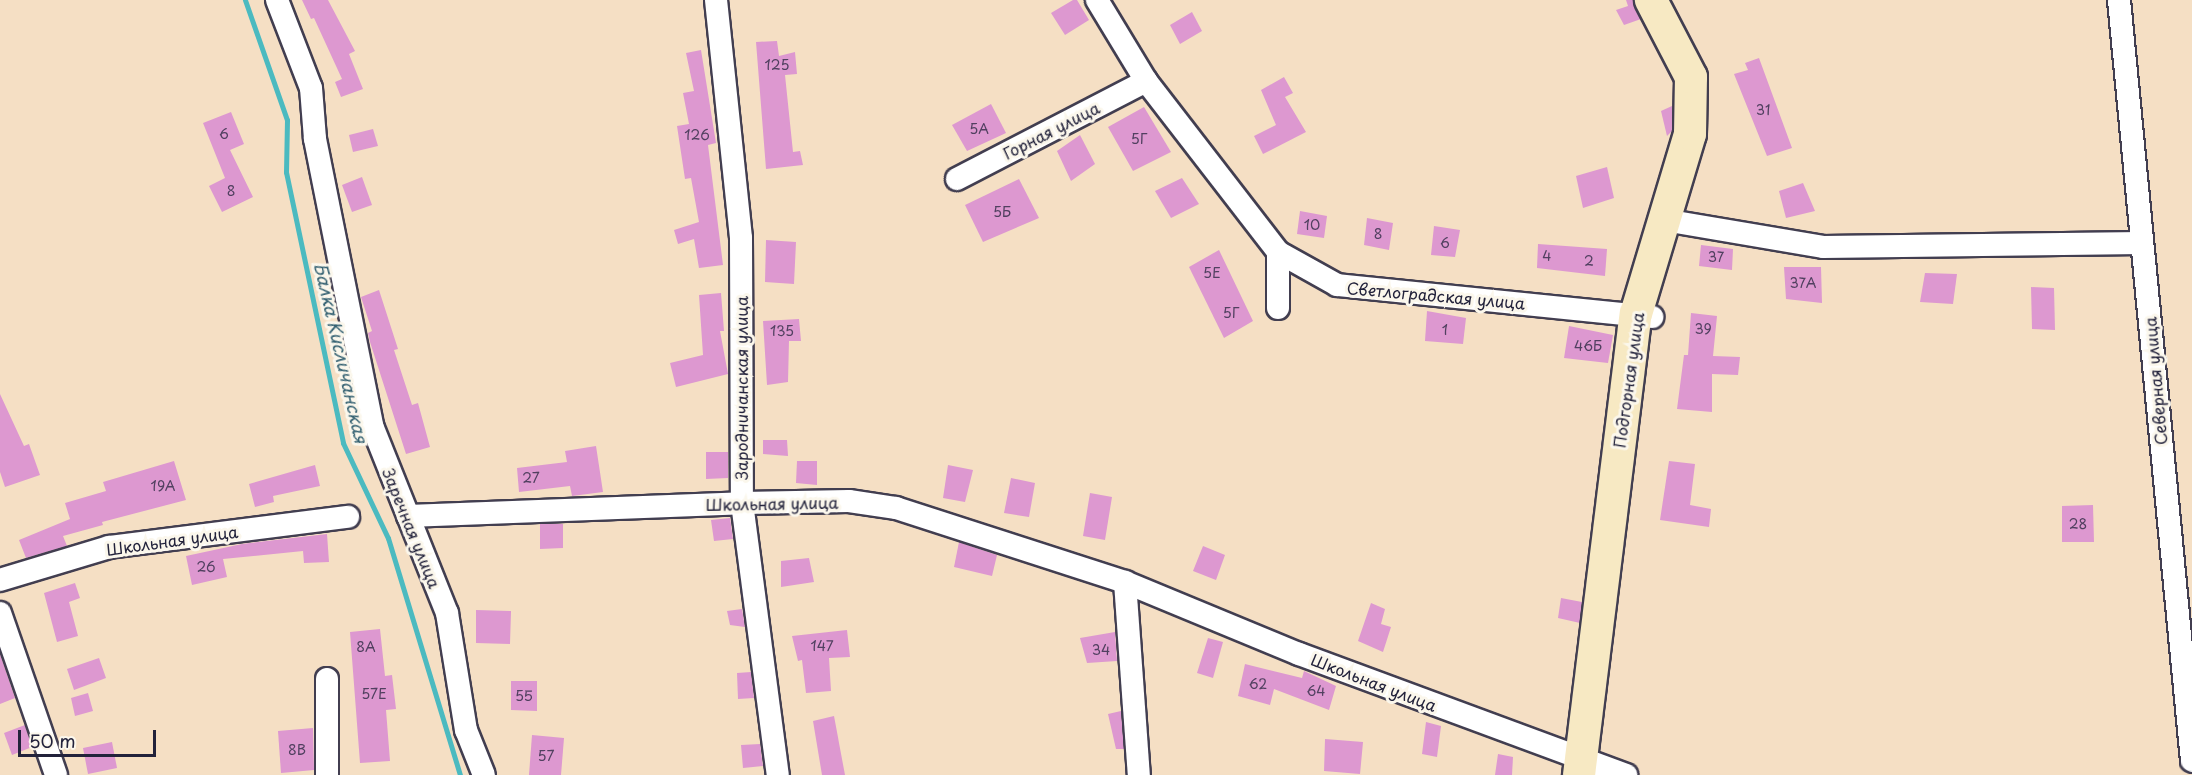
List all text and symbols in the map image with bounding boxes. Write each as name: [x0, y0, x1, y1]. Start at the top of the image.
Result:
house number: 125: [765, 57, 789, 73]
street label: Горная улица: [999, 97, 1103, 163]
house number: 31: [1756, 102, 1770, 118]
house number: 5А: [969, 121, 989, 137]
house number: 6: [219, 126, 229, 142]
house number: 126: [684, 127, 710, 143]
house number: 5Г: [1131, 131, 1147, 147]
house number: 8: [227, 183, 235, 199]
house number: 5Б: [993, 204, 1011, 220]
house number: 10: [1304, 217, 1320, 233]
house number: 8: [1374, 226, 1382, 242]
house number: 6: [1440, 235, 1450, 251]
house number: 4: [1542, 248, 1552, 264]
house number: 37: [1708, 249, 1724, 265]
house number: 2: [1584, 253, 1594, 269]
water label: Балка Кисличанская: [310, 260, 372, 446]
house number: 5Е: [1203, 265, 1221, 281]
house number: 37А: [1789, 275, 1817, 291]
street label: Светлоградская улица: [1346, 278, 1526, 312]
street label: Зародничанская улица: [731, 296, 751, 480]
house number: 5Г: [1223, 305, 1239, 321]
street label: Подгорная улица: [1609, 310, 1647, 450]
street label: Северная улица: [2140, 316, 2170, 446]
house number: 39: [1694, 321, 1712, 337]
house number: 1: [1442, 322, 1448, 338]
house number: 135: [770, 323, 794, 339]
house number: 46Б: [1574, 338, 1602, 354]
street label: Заречная улица: [379, 465, 445, 591]
house number: 27: [522, 470, 540, 486]
house number: 19А: [151, 478, 175, 494]
street label: Школьная улица: [705, 492, 839, 514]
house number: 28: [2069, 516, 2087, 532]
street label: Школьная улица: [104, 521, 240, 559]
house number: 26: [196, 559, 216, 575]
house number: 147: [810, 638, 834, 654]
house number: 8А: [356, 639, 376, 655]
house number: 34: [1092, 642, 1110, 658]
street label: Школьная улица: [1308, 649, 1440, 715]
house number: 62: [1249, 676, 1267, 692]
house number: 64: [1306, 683, 1326, 699]
house number: 57Е: [361, 686, 387, 702]
house number: 55: [515, 688, 533, 704]
scale bar: [21, 718, 159, 756]
text: 50 m: [29, 727, 76, 754]
house number: 8В: [288, 742, 306, 758]
house number: 57: [538, 748, 554, 764]

